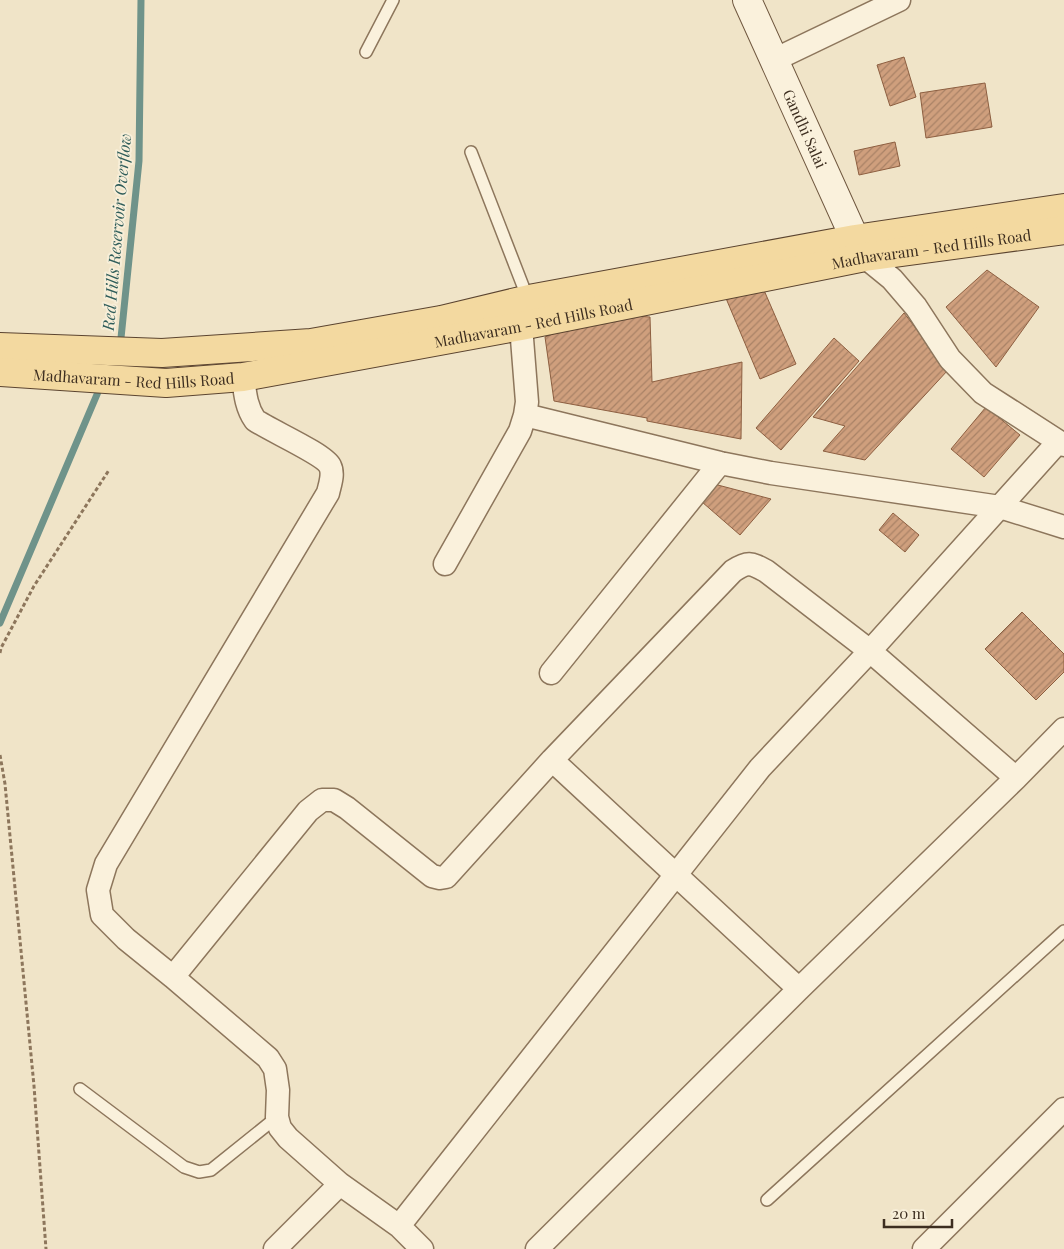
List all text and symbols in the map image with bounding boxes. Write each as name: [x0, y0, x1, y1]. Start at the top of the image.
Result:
street label: Gandhi Salai: [779, 86, 832, 172]
water label: Red Hills Reservoir Overflow: [97, 133, 135, 332]
street label: Madhavaram - Red Hills Road: [830, 225, 1033, 273]
street label: Madhavaram - Red Hills Road: [433, 294, 635, 352]
street label: Madhavaram - Red Hills Road: [33, 364, 235, 393]
scale bar: [884, 1196, 952, 1228]
text: 20 m: [892, 1203, 926, 1223]

